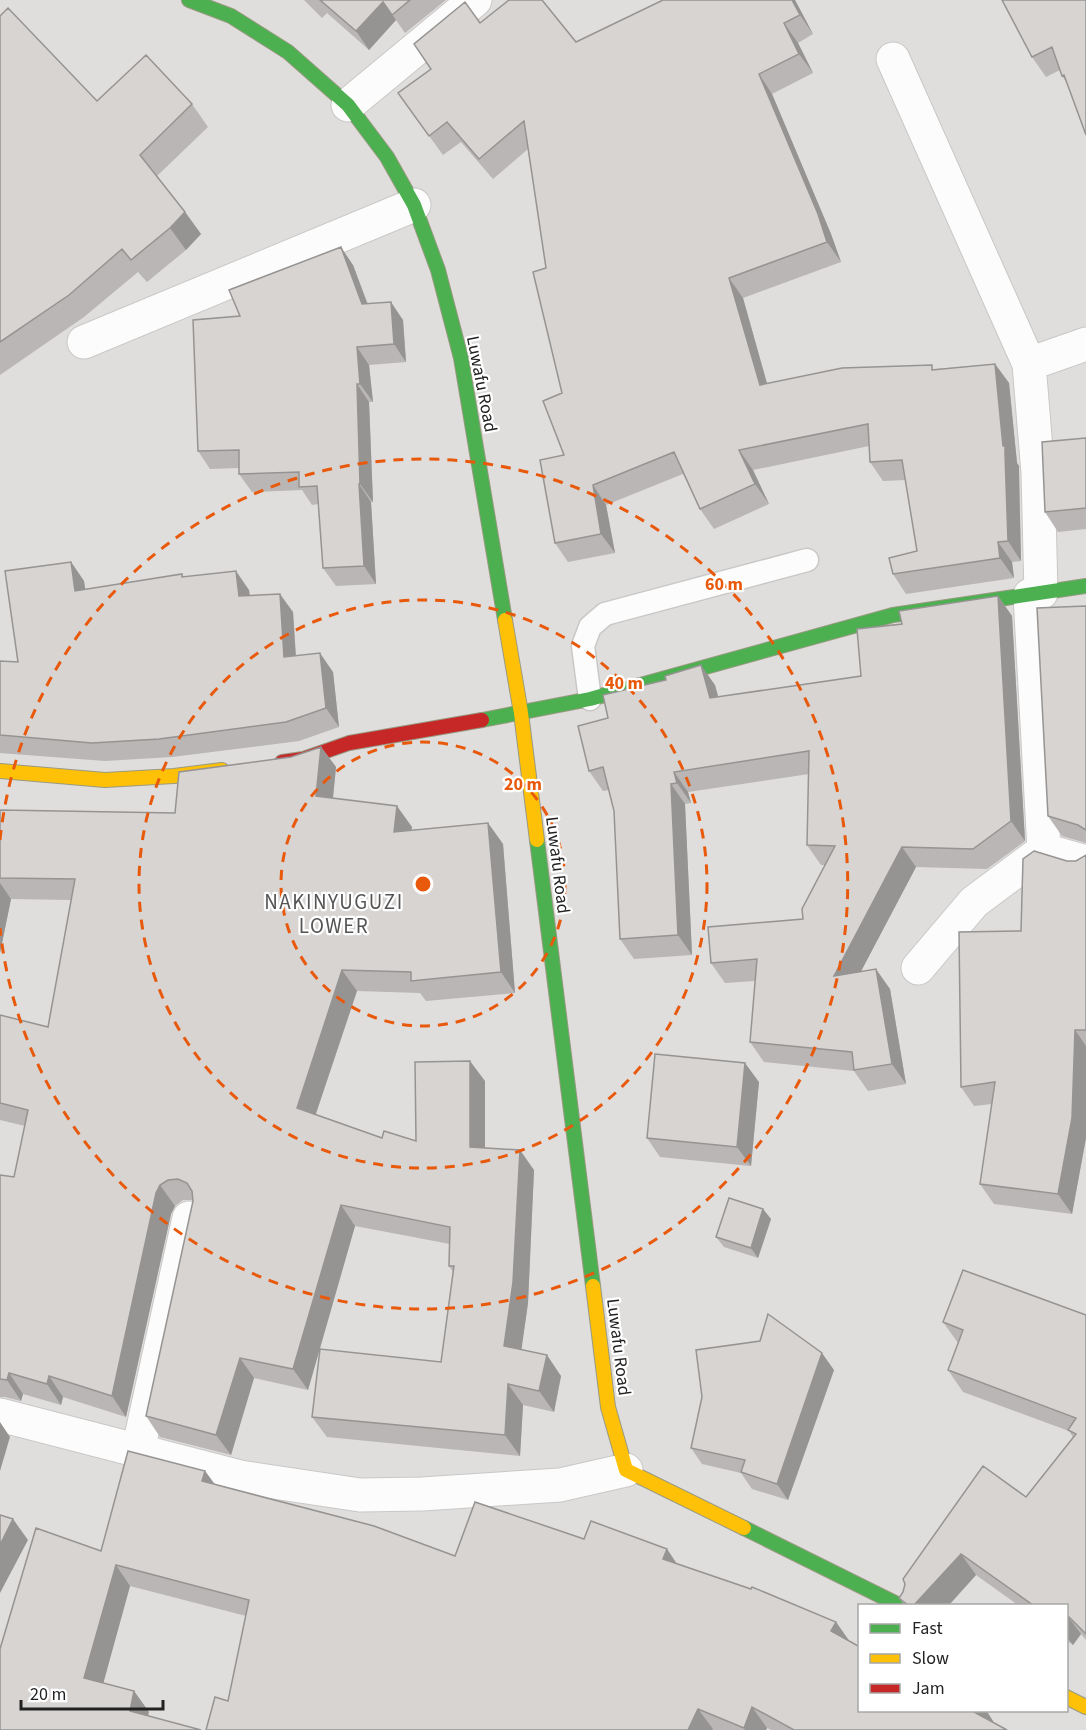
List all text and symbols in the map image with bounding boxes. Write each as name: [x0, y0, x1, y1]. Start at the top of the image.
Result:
street label: Luwafu Road: [460, 334, 503, 434]
text: 60 m: [705, 572, 743, 597]
text: 40 m: [605, 671, 643, 696]
text: 20 m: [504, 772, 542, 797]
street label: Luwafu Road: [539, 815, 576, 915]
centre of rings: [413, 874, 433, 894]
district label: NAKINYUGUZI LOWER: [264, 887, 404, 941]
street label: Luwafu Road: [600, 1297, 637, 1397]
legend: [858, 1604, 1068, 1712]
text: Fast: [912, 1616, 943, 1641]
text: Slow: [912, 1646, 949, 1671]
scale bar: [21, 1673, 164, 1711]
text: Jam: [912, 1676, 945, 1701]
text: 20 m: [30, 1682, 66, 1707]

